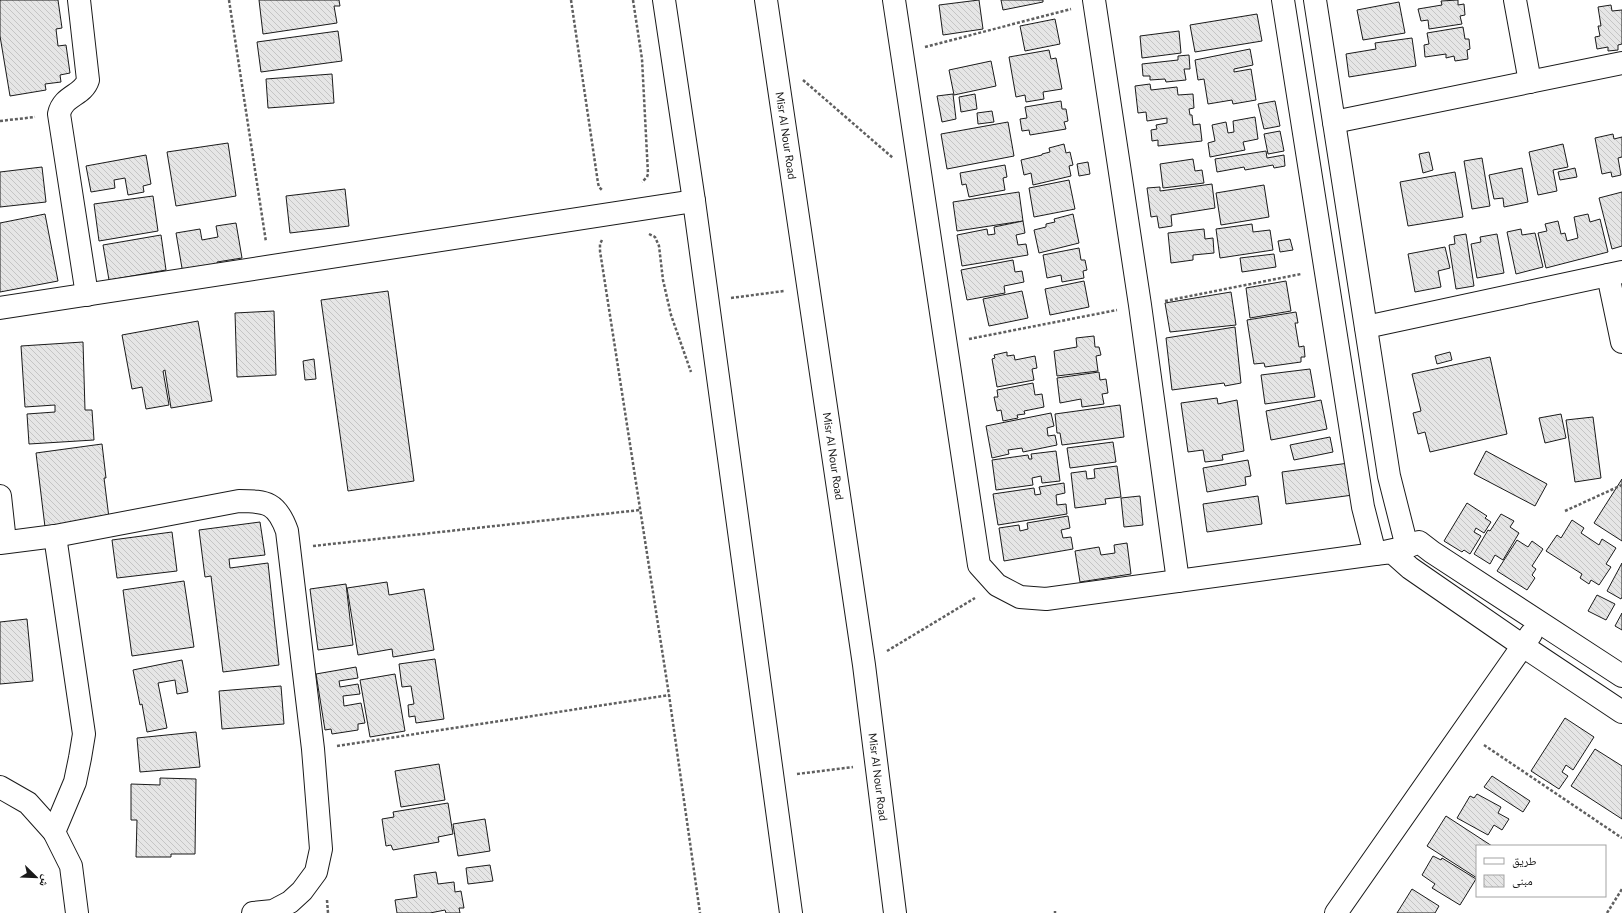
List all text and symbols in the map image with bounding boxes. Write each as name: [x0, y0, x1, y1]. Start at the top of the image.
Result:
street label: Misr Al Nour Road: [774, 91, 799, 180]
street label: Misr Al Nour Road: [821, 411, 847, 501]
street label: Misr Al Nour Road: [867, 732, 890, 822]
legend: [1476, 845, 1606, 897]
text: طريق: [1512, 853, 1537, 868]
north arrow: [16, 857, 56, 897]
text: ش: [35, 872, 54, 889]
text: مبنى: [1512, 873, 1533, 888]

